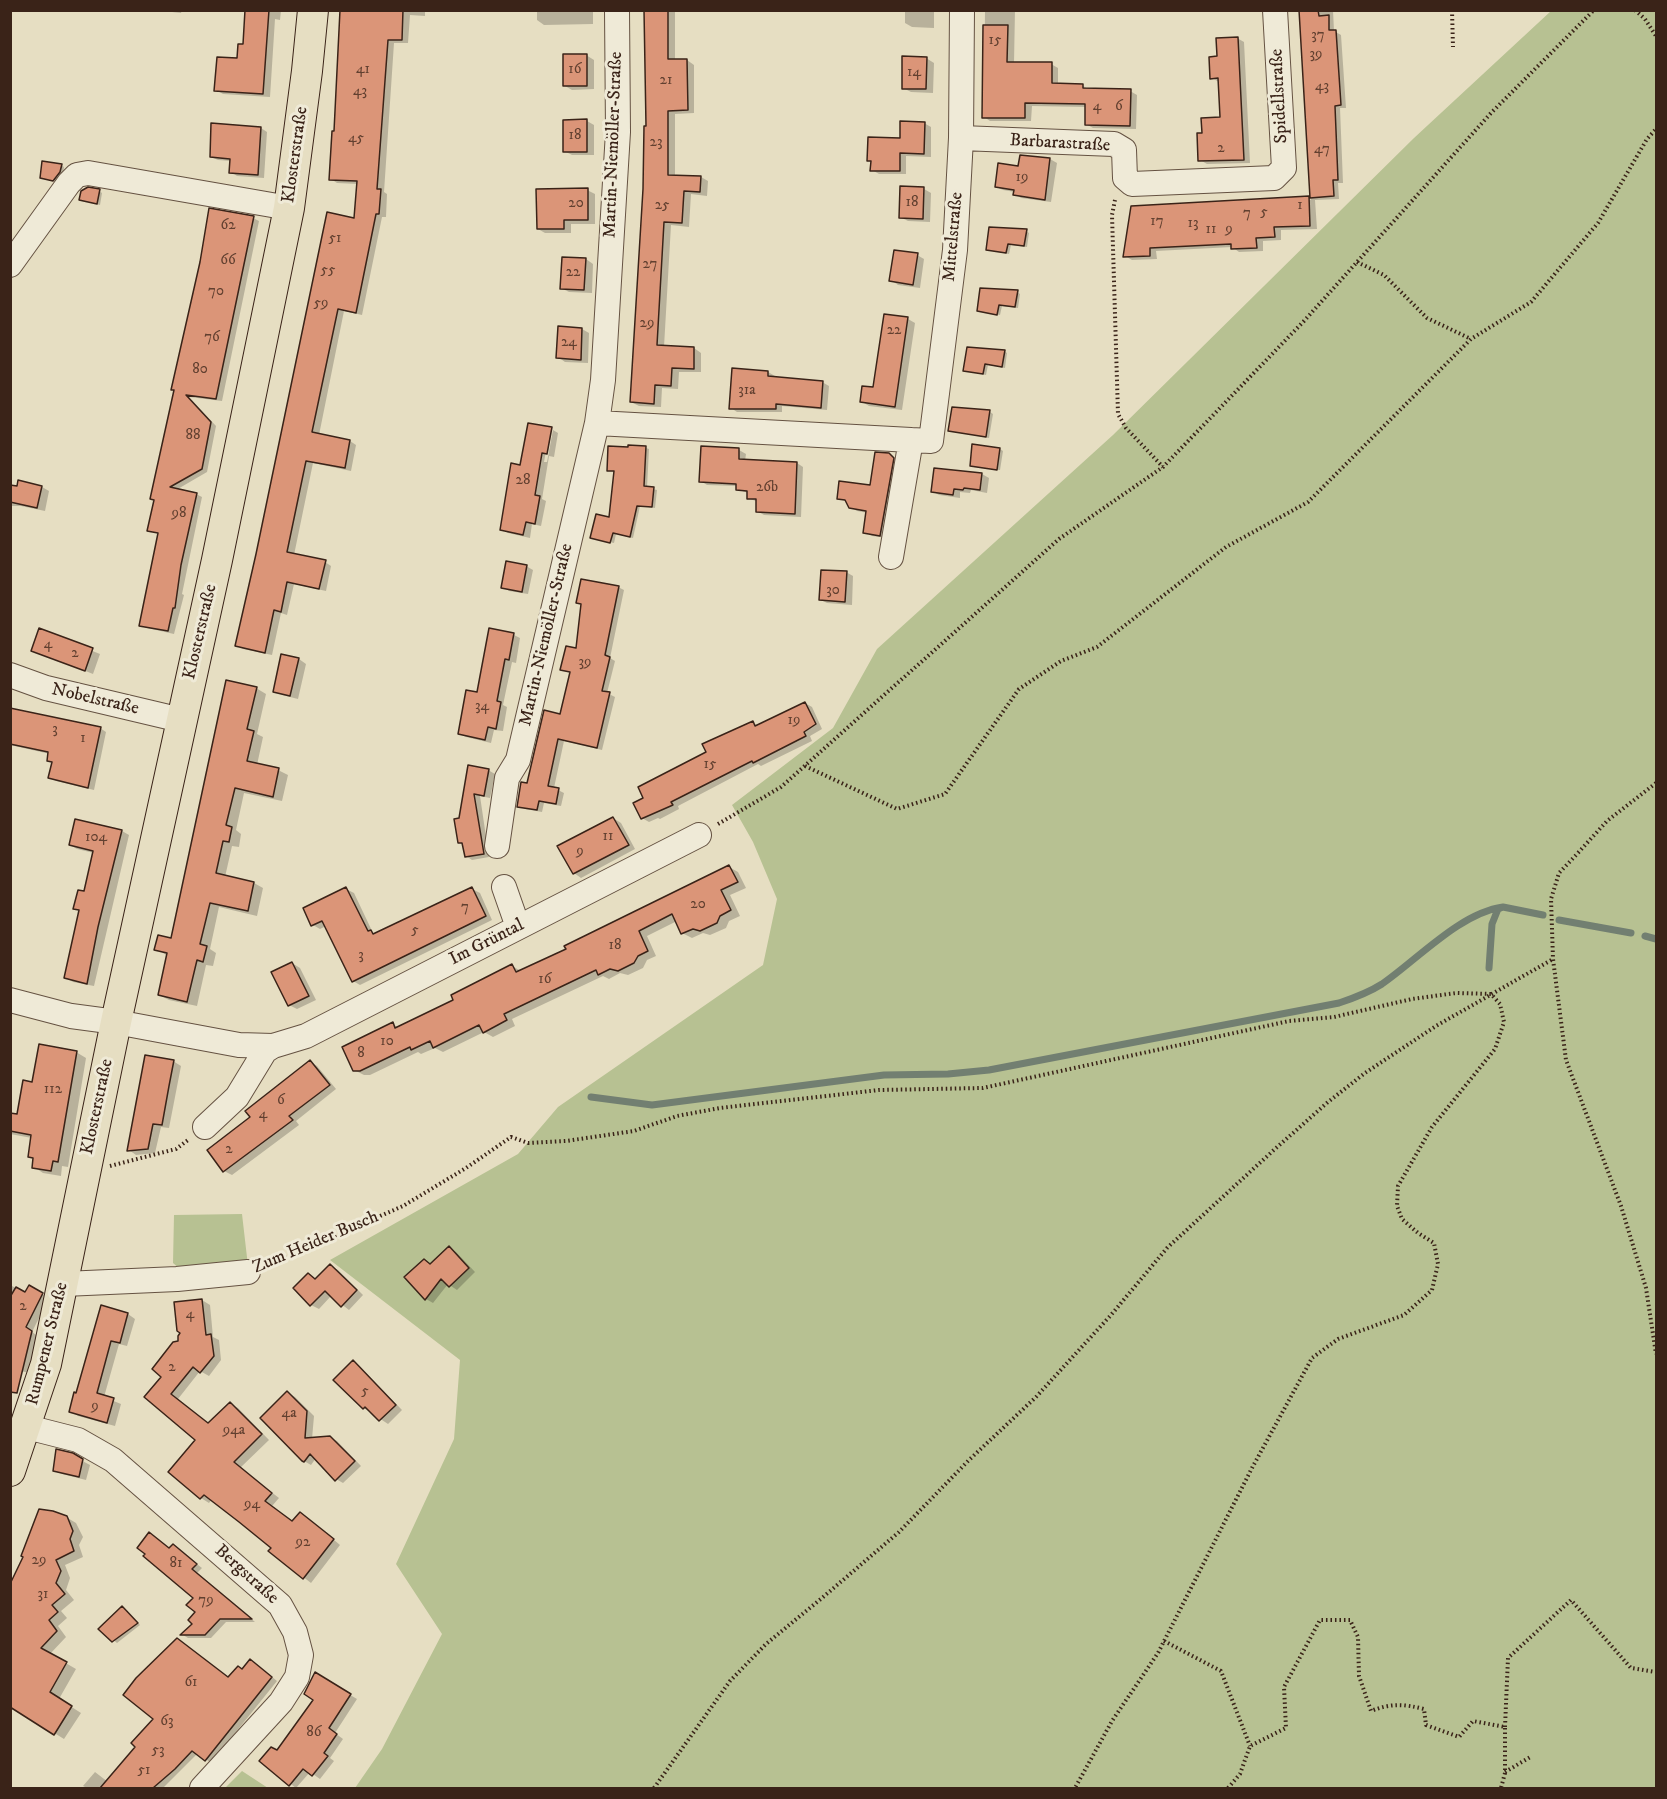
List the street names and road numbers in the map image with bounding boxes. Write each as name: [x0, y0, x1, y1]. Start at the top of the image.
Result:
street label: Spidellstraße: [1267, 48, 1293, 144]
street label: Martin-Niemöller-Straße: [600, 51, 628, 239]
street label: Klosterstraße: [279, 105, 313, 205]
street label: Barbarastraße: [1009, 131, 1111, 157]
street label: Mittelstraße: [939, 191, 969, 283]
street label: Martin-Niemöller-Straße: [515, 542, 579, 728]
street label: Klosterstraße: [180, 582, 222, 682]
street label: Nobelstraße: [49, 679, 141, 721]
street label: Im Grüntal: [446, 915, 528, 971]
street label: Klosterstraße: [77, 1057, 119, 1157]
street label: Zum Heider Busch: [250, 1207, 382, 1279]
street label: Rumpener Straße: [22, 1280, 74, 1408]
street label: Bergstraße: [210, 1541, 282, 1609]

